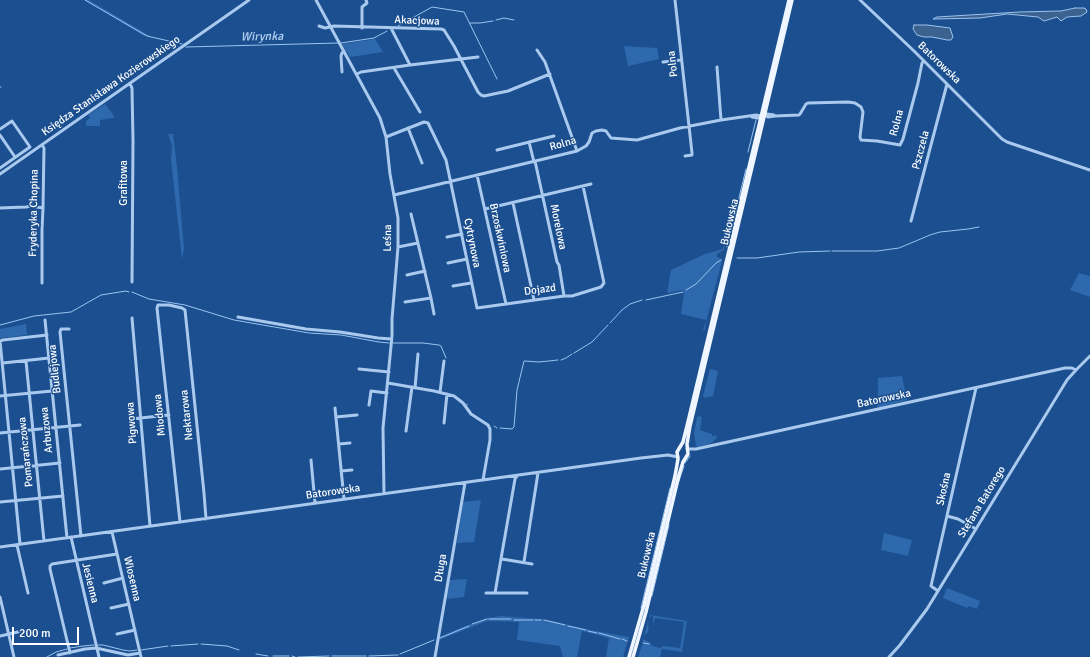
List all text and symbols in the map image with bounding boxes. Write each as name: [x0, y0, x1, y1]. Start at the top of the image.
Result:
street label: Akacjowa: [394, 14, 440, 28]
water label: Wirynka: [241, 29, 283, 45]
street label: Księdza Stanisława Kozierowskiego: [39, 33, 183, 139]
street label: Batorowska: [915, 39, 963, 87]
street label: Polna: [665, 50, 681, 78]
street label: Rolna: [887, 108, 907, 138]
street label: Pszczela: [909, 129, 933, 171]
street label: Rolna: [548, 134, 578, 154]
street label: Grafitowa: [117, 160, 131, 206]
street label: Fryderyka Chopina: [27, 169, 41, 257]
street label: Bukowska: [718, 197, 742, 247]
street label: Brzoskwiniowa: [486, 202, 514, 274]
street label: Morelowa: [547, 203, 569, 251]
street label: Cytrynowa: [461, 217, 483, 269]
street label: Leśna: [381, 224, 395, 252]
street label: Dojazd: [523, 281, 557, 299]
street label: Budlejowa: [46, 344, 64, 394]
street label: Batorowska: [856, 387, 912, 411]
street label: Nektarowa: [178, 389, 196, 441]
street label: Miodowa: [151, 393, 169, 437]
street label: Pigwowa: [124, 402, 140, 444]
street label: Arbuzowa: [38, 406, 56, 454]
street label: Pomarańczowa: [16, 416, 36, 488]
street label: Stefana Batorego: [955, 464, 1009, 540]
street label: Skośna: [934, 471, 954, 507]
street label: Batorowska: [305, 482, 361, 502]
street label: Bukowska: [635, 530, 659, 580]
street label: Długa: [432, 553, 450, 583]
street label: Wiosenna: [120, 555, 144, 603]
street label: Jesienna: [79, 561, 101, 605]
scale bar: [14, 619, 81, 645]
text: 200 m: [19, 626, 51, 641]

